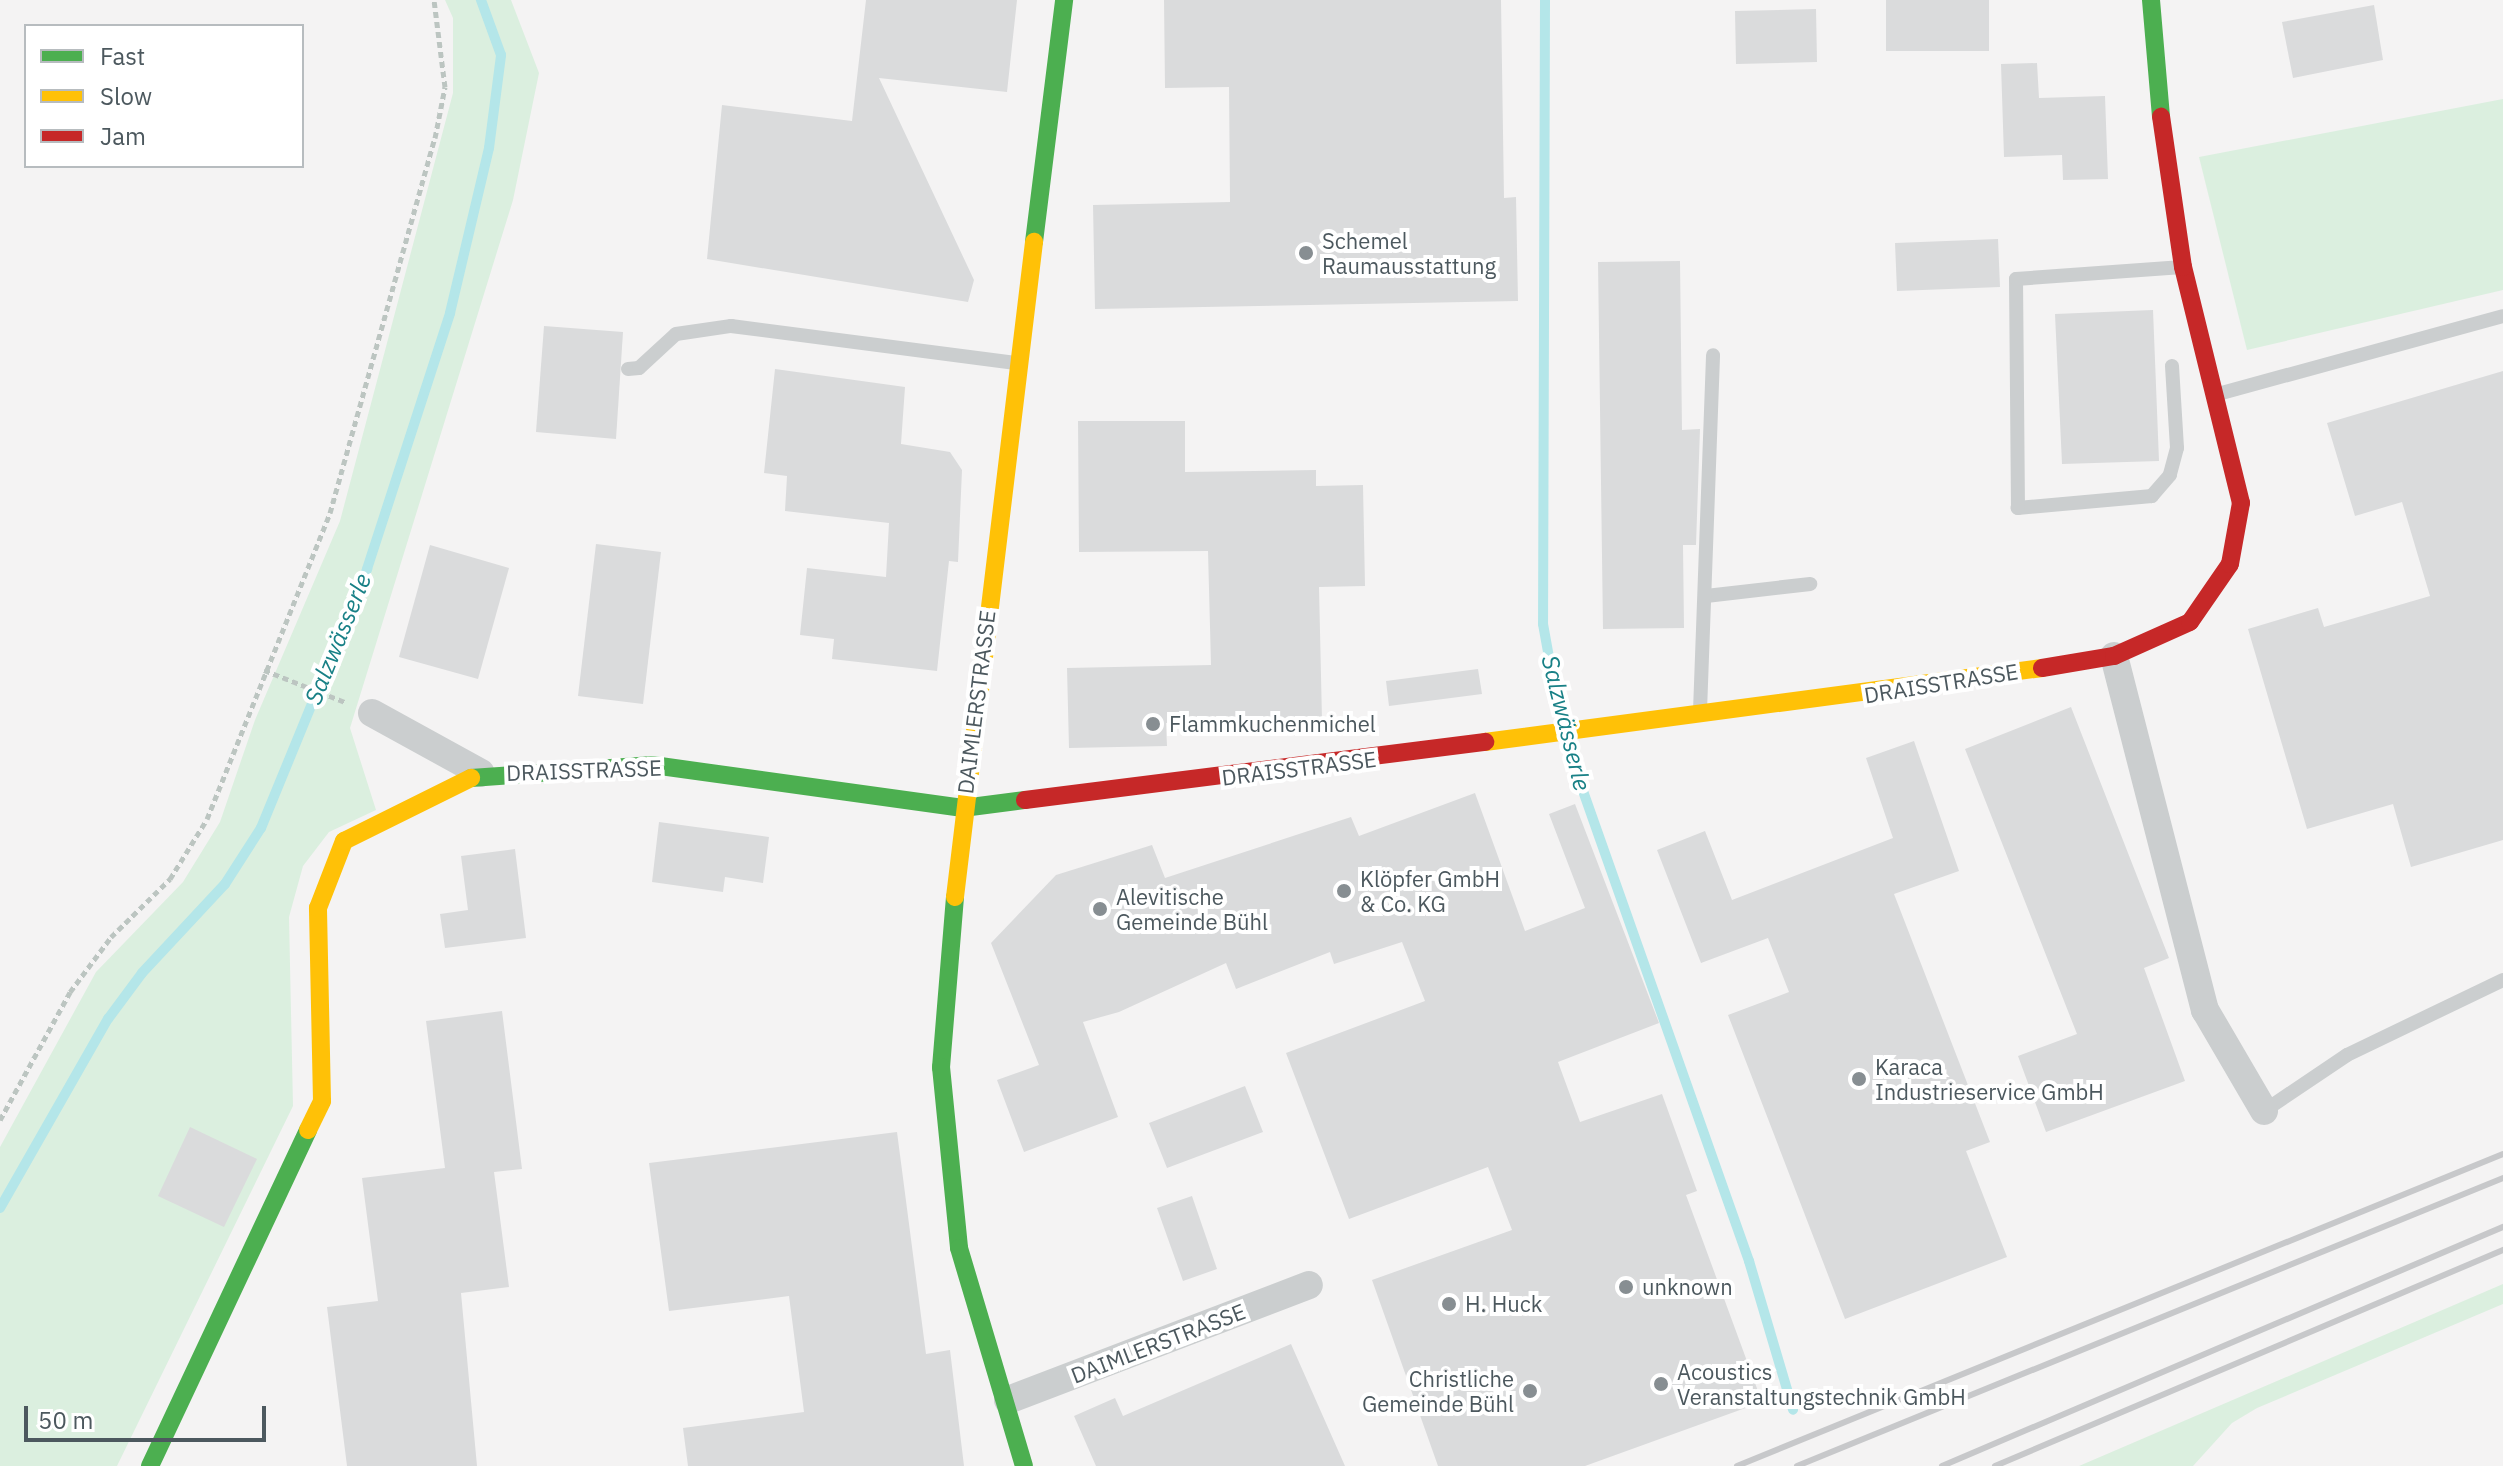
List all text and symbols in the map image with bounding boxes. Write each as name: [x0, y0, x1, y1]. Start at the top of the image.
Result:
legend: [24, 24, 304, 168]
text: Fast: [100, 40, 145, 72]
text: Slow: [100, 80, 152, 112]
text: Jam: [100, 120, 146, 152]
place label: Schemel Raumausstattung: [1322, 227, 1496, 278]
marker: Schemel Raumausstattung: [1297, 244, 1315, 262]
water label: Salzwässerle: [299, 569, 377, 709]
street label: DAIMLERSTRASSE: [952, 609, 1000, 795]
water label: Salzwässerle: [1535, 652, 1597, 794]
street label: DRAISSTRASSE: [1862, 658, 2020, 708]
place label: Flammkuchenmichel: [1169, 711, 1376, 737]
marker: Flammkuchenmichel: [1144, 715, 1162, 733]
street label: DRAISSTRASSE: [1220, 745, 1378, 791]
street label: DRAISSTRASSE: [506, 754, 662, 786]
place label: Klöpfer GmbH & Co. KG: [1360, 865, 1500, 916]
marker: Klöpfer GmbH & Co. KG: [1335, 882, 1353, 900]
place label: Alevitische Gemeinde Bühl: [1116, 883, 1268, 934]
marker: Alevitische Gemeinde Bühl: [1091, 900, 1109, 918]
place label: Karaca Industrieservice GmbH: [1875, 1053, 2104, 1104]
marker: Karaca Industrieservice GmbH: [1850, 1070, 1868, 1088]
place label: unknown: [1642, 1274, 1733, 1300]
marker: unknown: [1617, 1278, 1635, 1296]
place label: H. Huck: [1465, 1291, 1542, 1317]
marker: H. Huck: [1440, 1295, 1458, 1313]
street label: DAIMLERSTRASSE: [1067, 1298, 1249, 1388]
place label: Acoustics Veranstaltungstechnik GmbH: [1677, 1358, 1966, 1410]
place label: Christliche Gemeinde Bühl: [1362, 1365, 1514, 1416]
marker: Acoustics Veranstaltungstechnik GmbH: [1652, 1375, 1670, 1393]
marker: Christliche Gemeinde Bühl: [1521, 1382, 1539, 1400]
scale bar: [28, 1390, 270, 1440]
text: 50 m: [38, 1404, 93, 1436]

